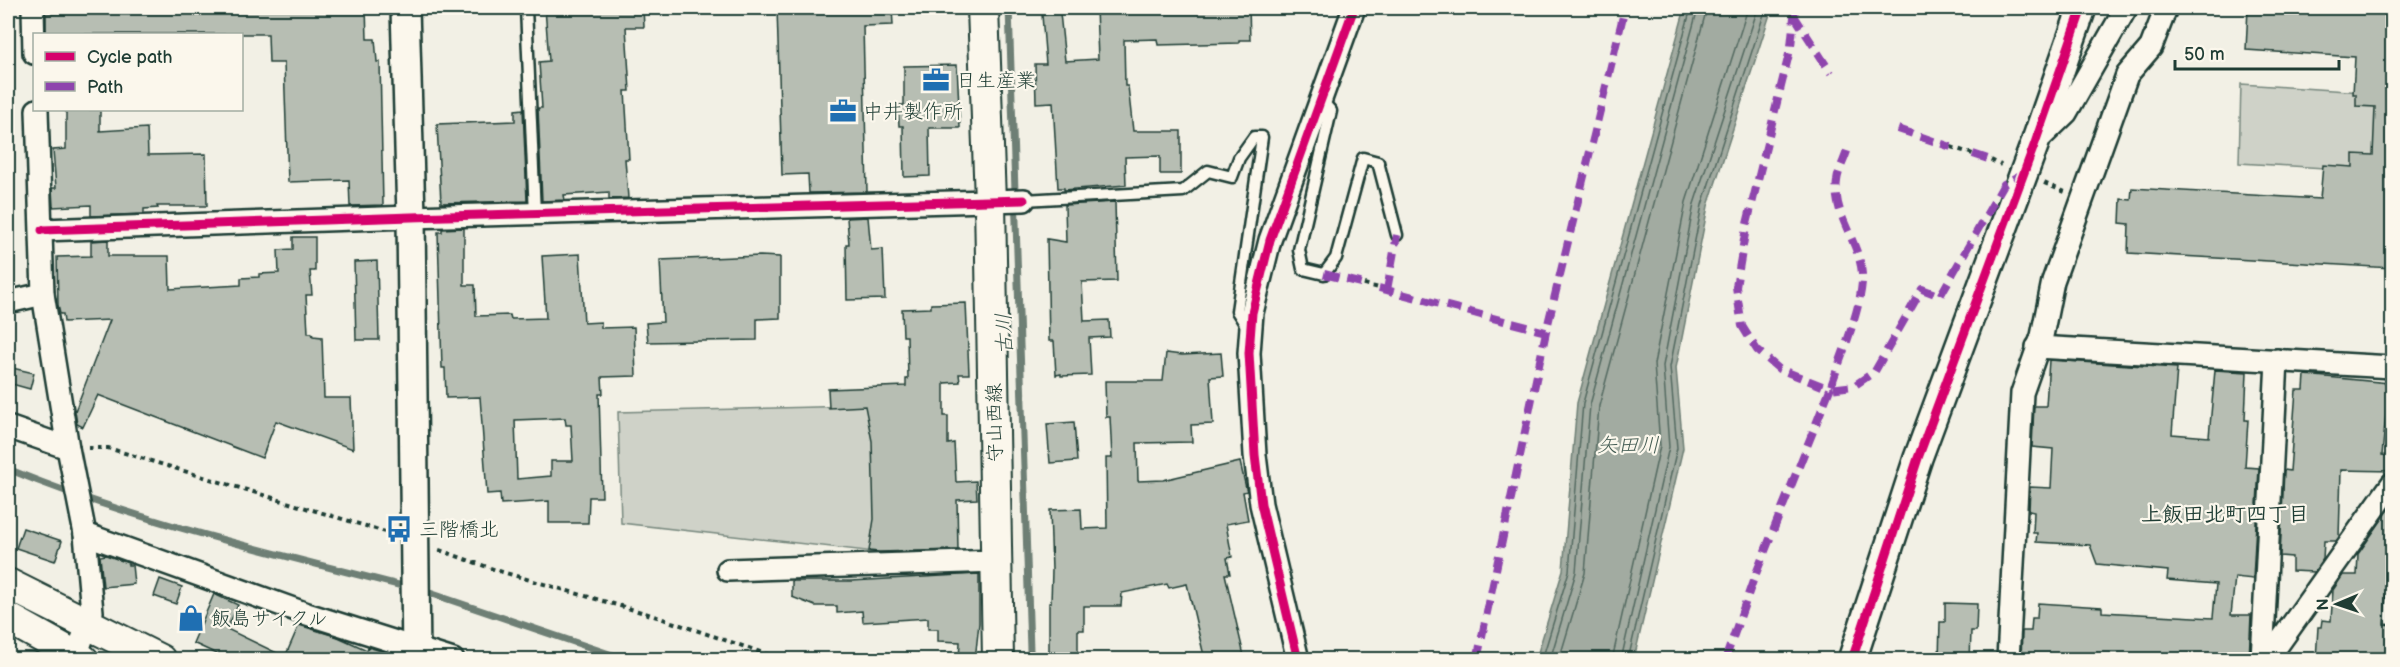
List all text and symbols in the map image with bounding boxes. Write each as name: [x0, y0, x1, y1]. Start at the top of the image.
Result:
legend: [33, 33, 243, 111]
scale bar: [2175, 33, 2338, 71]
text: 50 m: [2184, 44, 2225, 65]
text: Cycle path: [87, 47, 173, 68]
office icon: 日生産業: [921, 65, 951, 95]
place label: 日生産業: [956, 69, 1036, 93]
text: Path: [87, 77, 123, 98]
office icon: 中井製作所: [828, 96, 858, 126]
place label: 中井製作所: [863, 100, 963, 124]
water label: 古川: [991, 313, 1018, 355]
street label: 守山西線: [982, 383, 1008, 463]
water label: 矢田川: [1597, 433, 1660, 458]
district label: 上飯田北町四丁目: [2141, 502, 2309, 527]
bus stop icon: 三階橋北: [384, 514, 414, 544]
place label: 三階橋北: [419, 518, 499, 542]
north arrow: [2307, 574, 2367, 634]
text: N: [2314, 598, 2333, 611]
shop icon: 飯島サイクル: [176, 603, 206, 633]
place label: 飯島サイクル: [211, 607, 328, 631]

